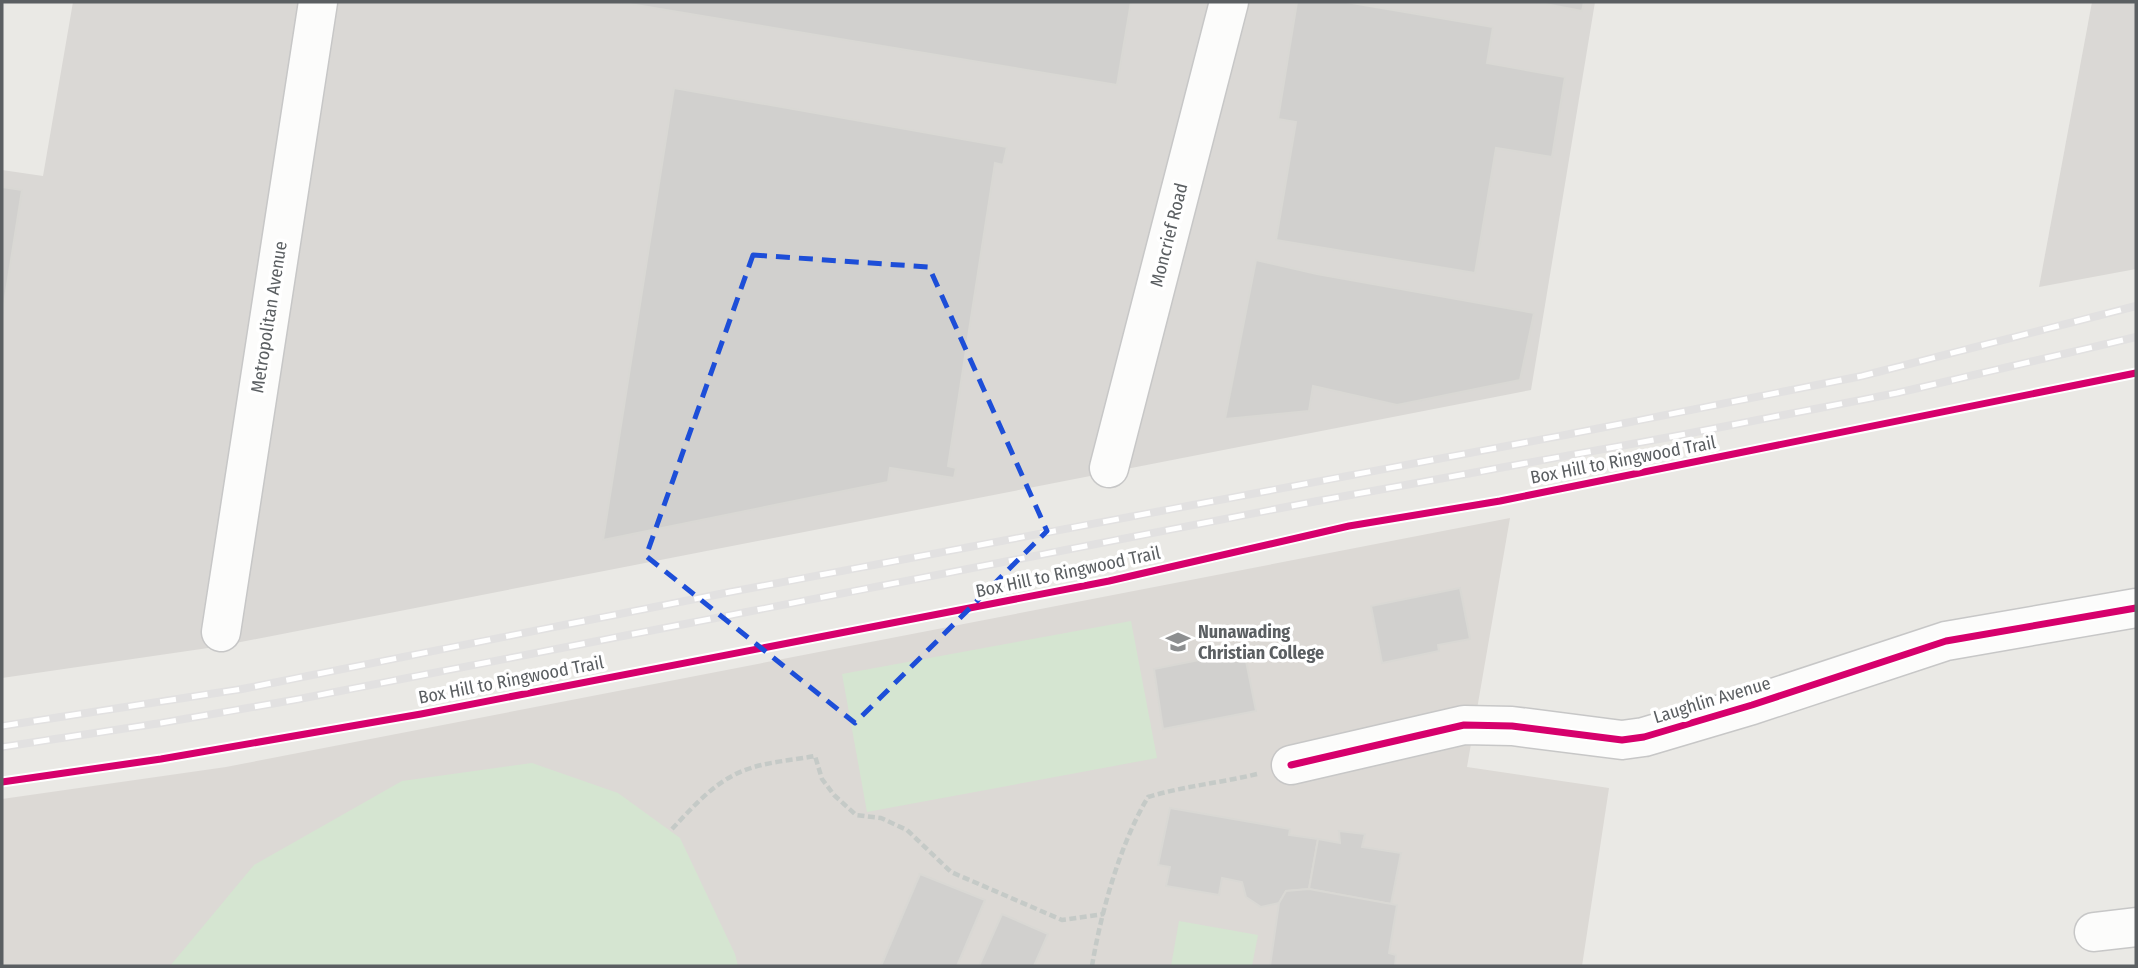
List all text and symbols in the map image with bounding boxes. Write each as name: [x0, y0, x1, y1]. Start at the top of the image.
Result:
street label: Moncrief Road: [1145, 181, 1193, 289]
street label: Metropolitan Avenue: [246, 239, 292, 395]
street label: Box Hill to Ringwood Trail: [1528, 431, 1718, 489]
street label: Box Hill to Ringwood Trail: [974, 542, 1163, 602]
place label: Nunawading Christian College: [1198, 621, 1324, 664]
school or university icon: Nunawading Christian College: [1164, 628, 1192, 656]
street label: Box Hill to Ringwood Trail: [416, 651, 606, 709]
street label: Laughlin Avenue: [1651, 672, 1773, 728]

